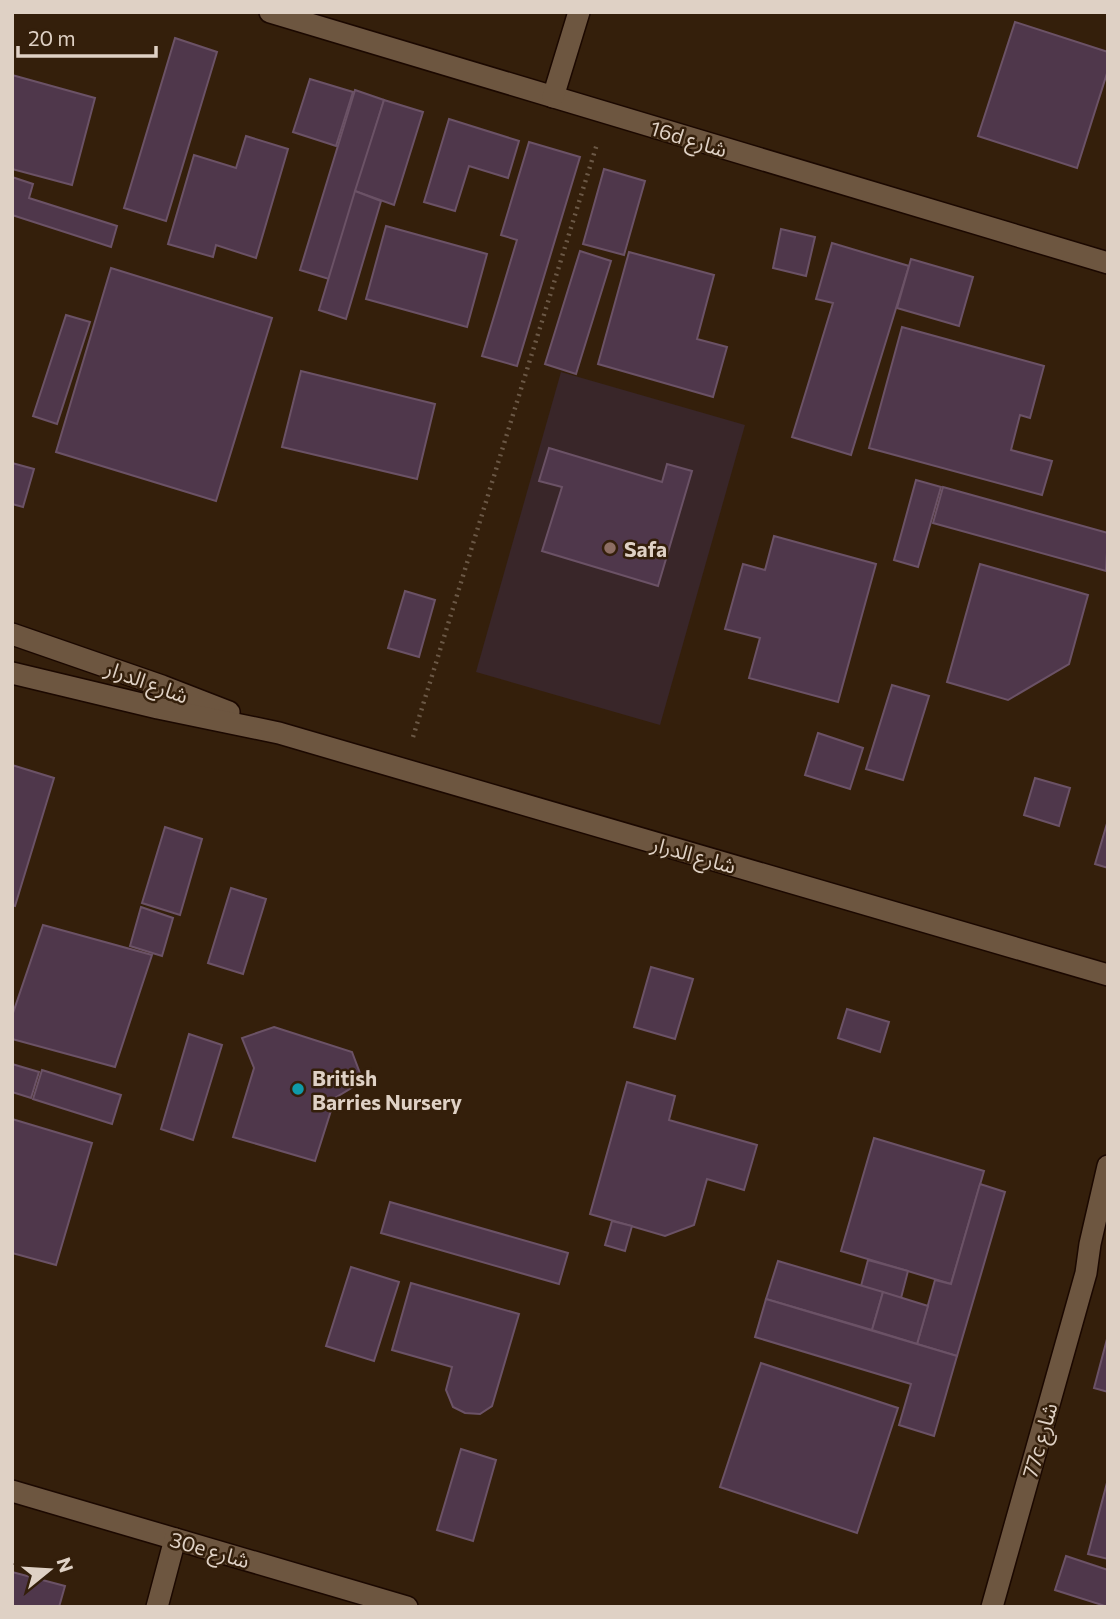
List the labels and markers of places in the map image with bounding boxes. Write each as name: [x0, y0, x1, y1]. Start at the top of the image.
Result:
place label: Safa: [624, 536, 667, 561]
marker: Safa: [602, 540, 618, 556]
place label: British Barries Nursery: [312, 1065, 463, 1114]
marker: British Barries Nursery: [290, 1081, 306, 1097]

